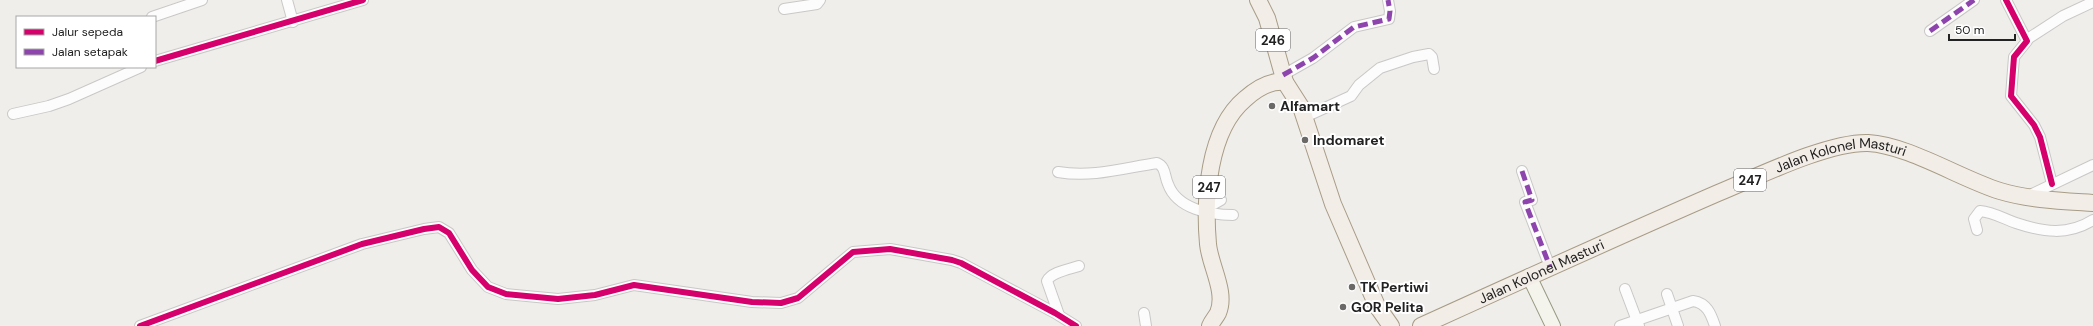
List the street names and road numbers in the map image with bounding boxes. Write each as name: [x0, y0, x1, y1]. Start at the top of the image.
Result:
road number: 246: [1256, 29, 1290, 51]
street label: Jalan Kolonel Masturi: [1772, 134, 1909, 177]
road number: 247: [1734, 169, 1766, 191]
road number: 247: [1193, 176, 1225, 198]
street label: Jalan Kolonel Masturi: [1476, 235, 1607, 308]

